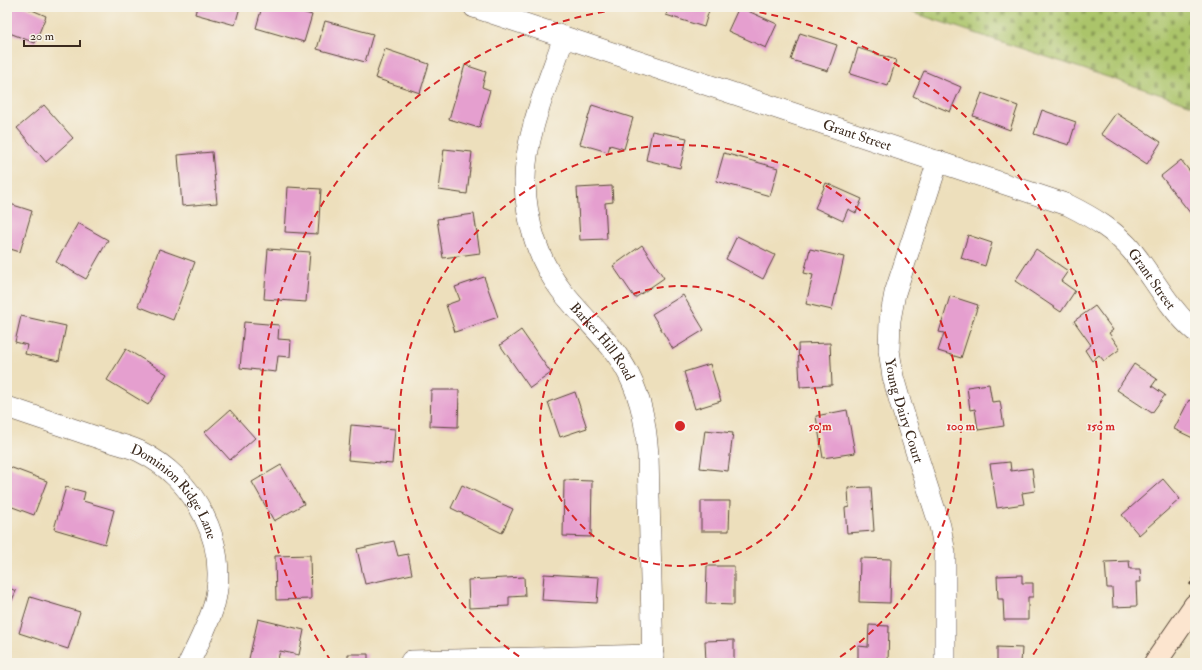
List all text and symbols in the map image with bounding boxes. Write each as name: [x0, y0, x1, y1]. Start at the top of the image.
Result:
scale bar: [24, 22, 80, 48]
text: 20 m: [30, 29, 55, 44]
street label: Grant Street: [821, 116, 894, 155]
street label: Grant Street: [1124, 245, 1180, 314]
street label: Barker Hill Road: [566, 299, 638, 383]
street label: Young Dairy Court: [881, 357, 927, 466]
centre of rings: [673, 419, 687, 433]
text: 50 m: [808, 419, 832, 434]
text: 100 m: [947, 419, 976, 434]
text: 150 m: [1087, 419, 1115, 434]
street label: Dominion Ridge Lane: [128, 440, 220, 541]

